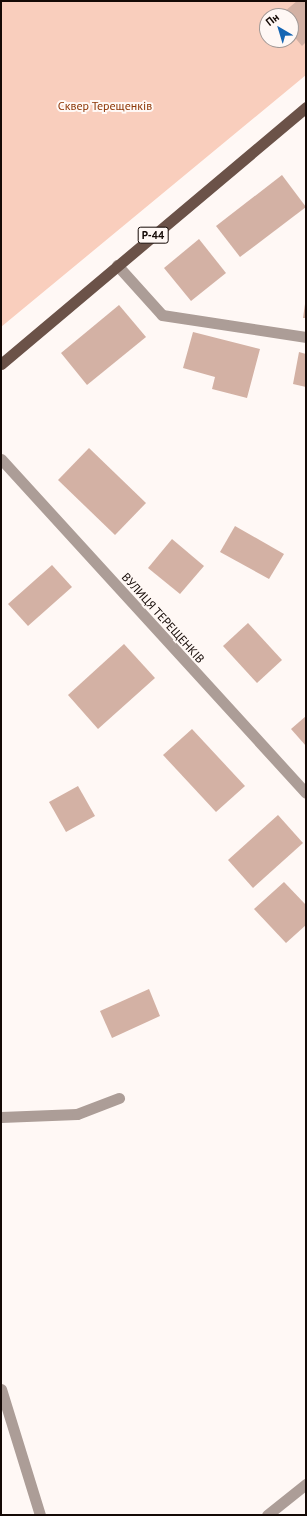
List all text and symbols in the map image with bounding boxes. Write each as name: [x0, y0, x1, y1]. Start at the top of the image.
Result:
north arrow: [259, 8, 299, 48]
text: Пн: [263, 10, 282, 29]
park label: Сквер Терещенків: [58, 99, 152, 113]
road number: Р-44: [137, 226, 169, 244]
street label: ВУЛИЦЯ ТЕРЕЩЕНКІВ: [119, 570, 207, 666]

